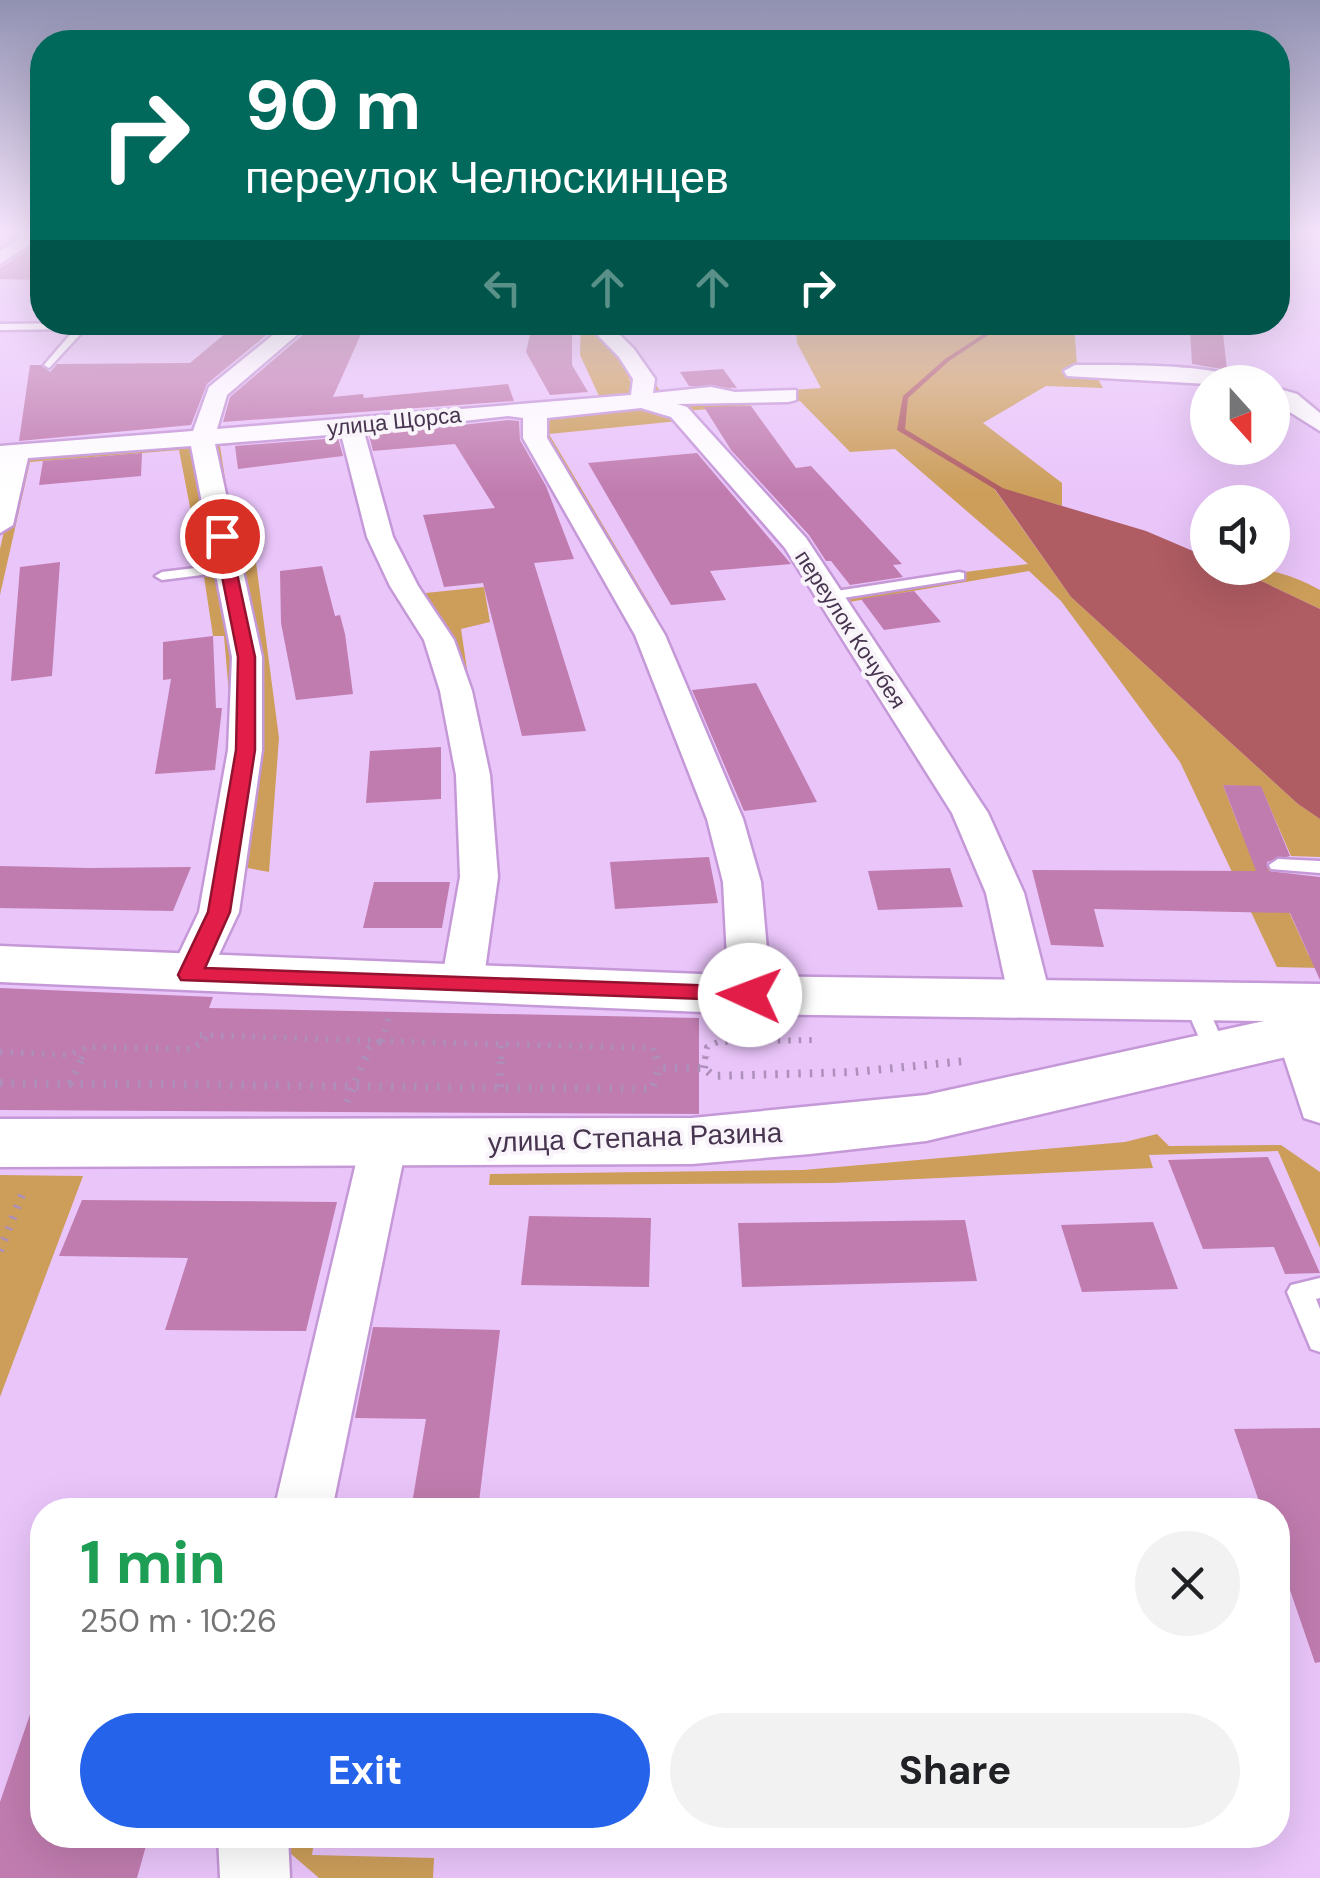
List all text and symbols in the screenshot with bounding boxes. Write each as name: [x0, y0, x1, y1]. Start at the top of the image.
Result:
text: 90 m: [245, 60, 421, 151]
icon: right: [80, 70, 210, 200]
text: переулок Челюскинцев: [245, 148, 729, 207]
icon: left: [475, 260, 530, 315]
icon: ahead: [580, 260, 635, 315]
icon: ahead: [685, 260, 740, 315]
icon: right: [790, 260, 845, 315]
north arrow: [1190, 365, 1290, 465]
map controls: [1190, 365, 1290, 585]
street label: улица Щорса: [326, 400, 463, 443]
button: sound: [1190, 485, 1290, 585]
pin: [180, 494, 265, 579]
icon: arrive: [195, 509, 250, 564]
street label: переулок Кочубея: [788, 544, 913, 714]
position arrow: [698, 943, 802, 1047]
street label: улица Степана Разина: [487, 1114, 783, 1161]
text: 1 min: [80, 1523, 226, 1602]
button: close: [1135, 1531, 1240, 1636]
text: 250 m · 10:26: [80, 1600, 277, 1642]
button: Exit: [80, 1713, 650, 1828]
button: Share: [670, 1713, 1240, 1828]

